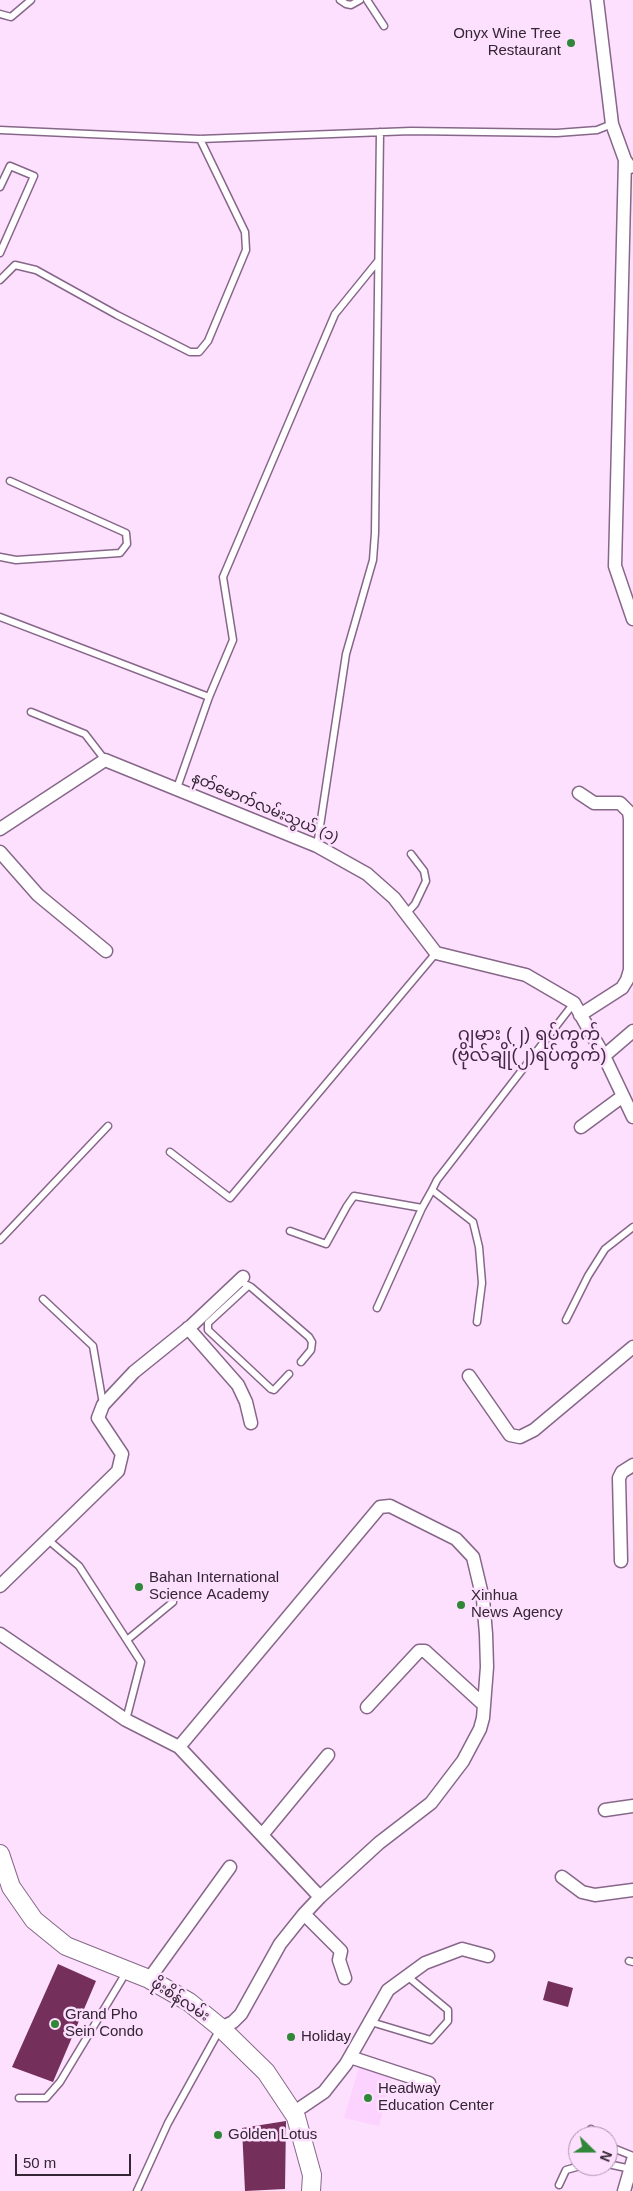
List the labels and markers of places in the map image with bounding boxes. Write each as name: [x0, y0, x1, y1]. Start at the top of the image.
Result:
place label: Onyx Wine Tree Restaurant: [453, 25, 561, 60]
marker: Onyx Wine Tree Restaurant: [565, 37, 577, 49]
place label: Bahan International Science Academy: [149, 1569, 279, 1604]
marker: Bahan International Science Academy: [133, 1581, 145, 1593]
place label: Xinhua News Agency: [471, 1587, 563, 1622]
marker: Xinhua News Agency: [455, 1599, 467, 1611]
place label: Grand Pho Sein Condo: [65, 2006, 143, 2041]
marker: Grand Pho Sein Condo: [49, 2018, 61, 2030]
place label: Holiday: [301, 2028, 351, 2046]
marker: Holiday: [285, 2031, 297, 2043]
place label: Headway Education Center: [378, 2080, 494, 2115]
marker: Headway Education Center: [362, 2092, 374, 2104]
place label: Golden Lotus: [228, 2126, 317, 2144]
marker: Golden Lotus: [212, 2129, 224, 2141]

